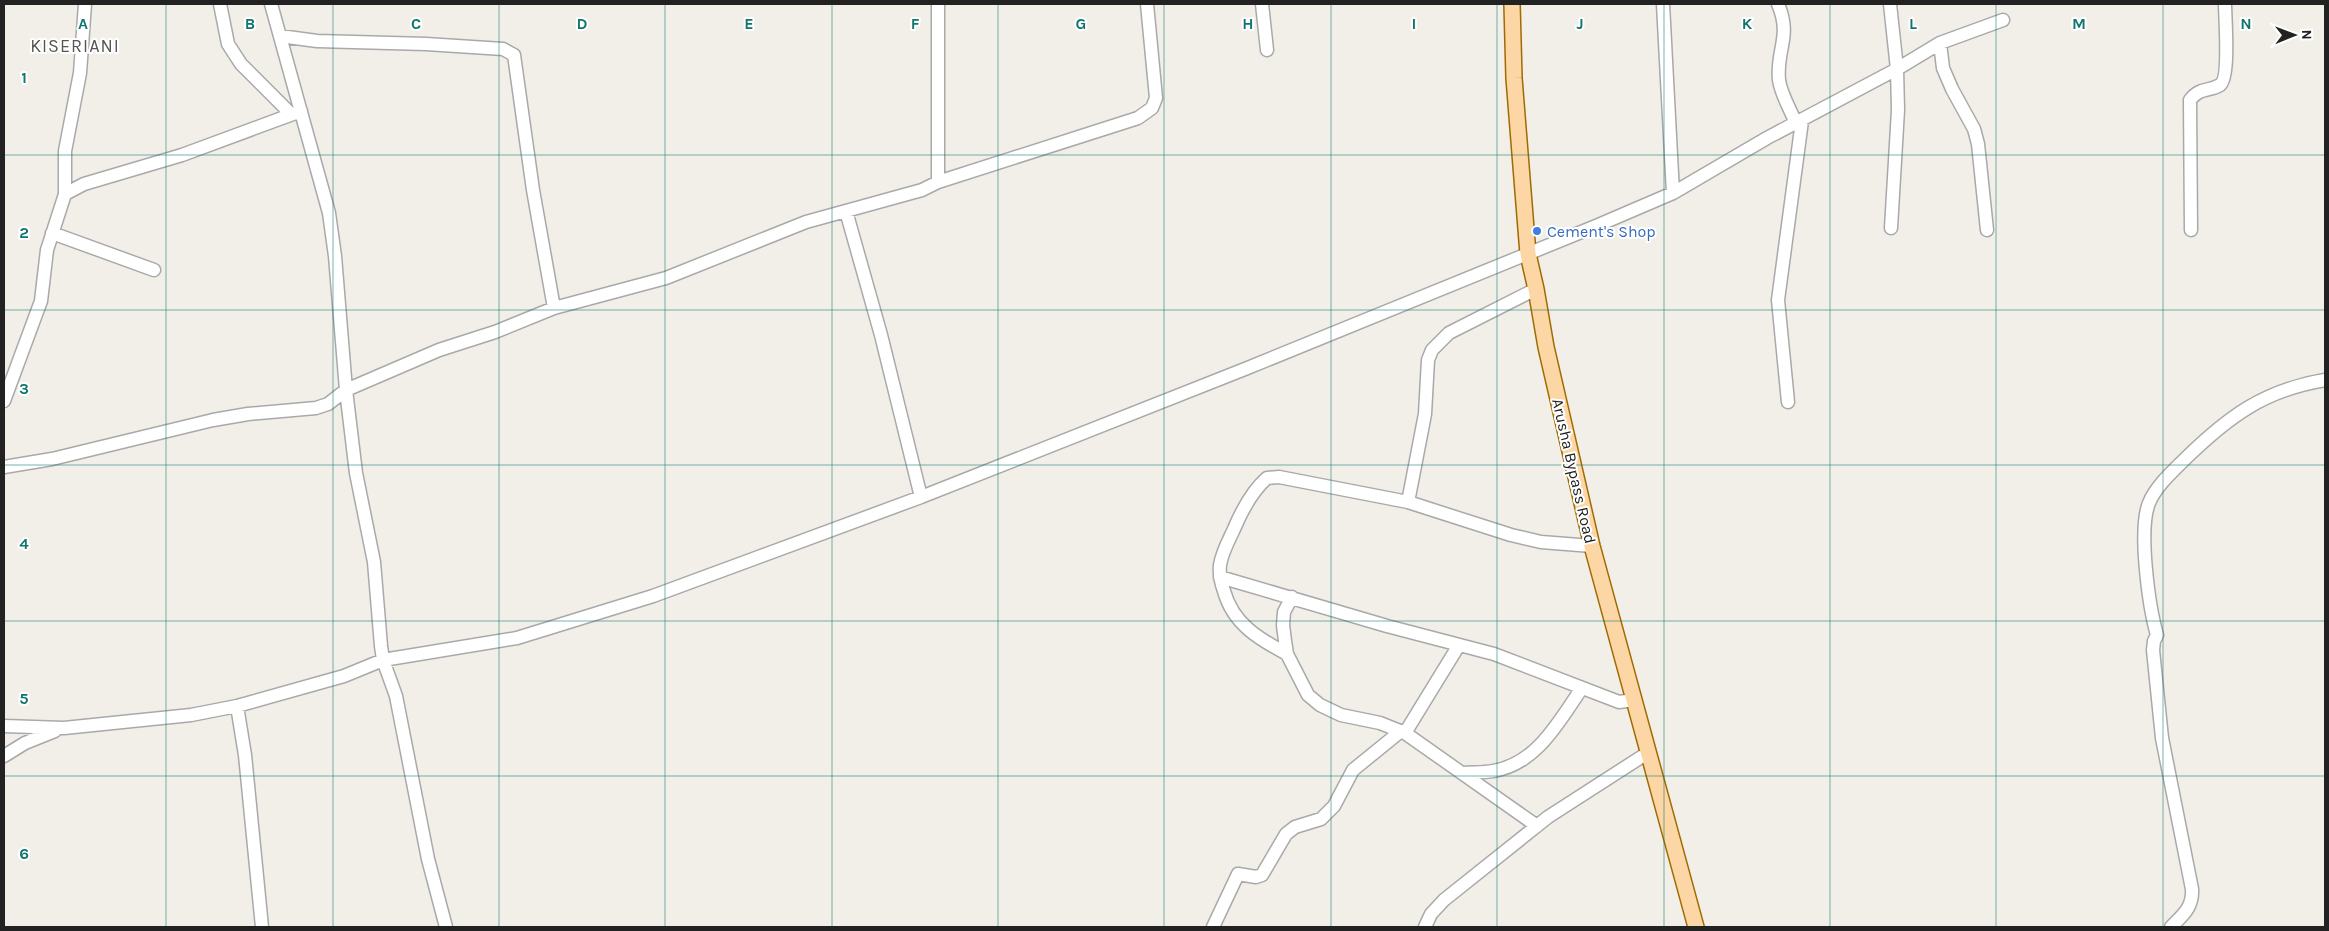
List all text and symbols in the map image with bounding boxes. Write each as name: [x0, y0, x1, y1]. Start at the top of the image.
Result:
north arrow: [2269, 10, 2319, 60]
text: A: [78, 14, 88, 33]
text: B: [245, 14, 255, 33]
text: C: [411, 14, 421, 33]
text: D: [577, 14, 588, 33]
text: E: [744, 14, 754, 33]
text: F: [911, 14, 920, 33]
text: G: [1076, 14, 1086, 33]
text: H: [1242, 14, 1254, 33]
text: I: [1412, 14, 1416, 33]
text: J: [1576, 14, 1584, 33]
text: K: [1742, 14, 1753, 33]
text: L: [1909, 14, 1917, 33]
text: M: [2072, 14, 2086, 33]
text: N: [2240, 14, 2252, 33]
text: N: [2298, 30, 2315, 40]
district label: KISERIANI: [30, 35, 120, 57]
text: 1: [21, 68, 27, 87]
place label: Cement's Shop: [1547, 222, 1656, 241]
text: 2: [19, 223, 29, 242]
marker: Cement's Shop: [1531, 225, 1543, 237]
text: 3: [19, 379, 29, 398]
street label: Arusha Bypass Road: [1548, 397, 1600, 545]
text: 4: [19, 534, 29, 553]
text: 5: [19, 689, 29, 708]
text: 6: [19, 844, 29, 863]

